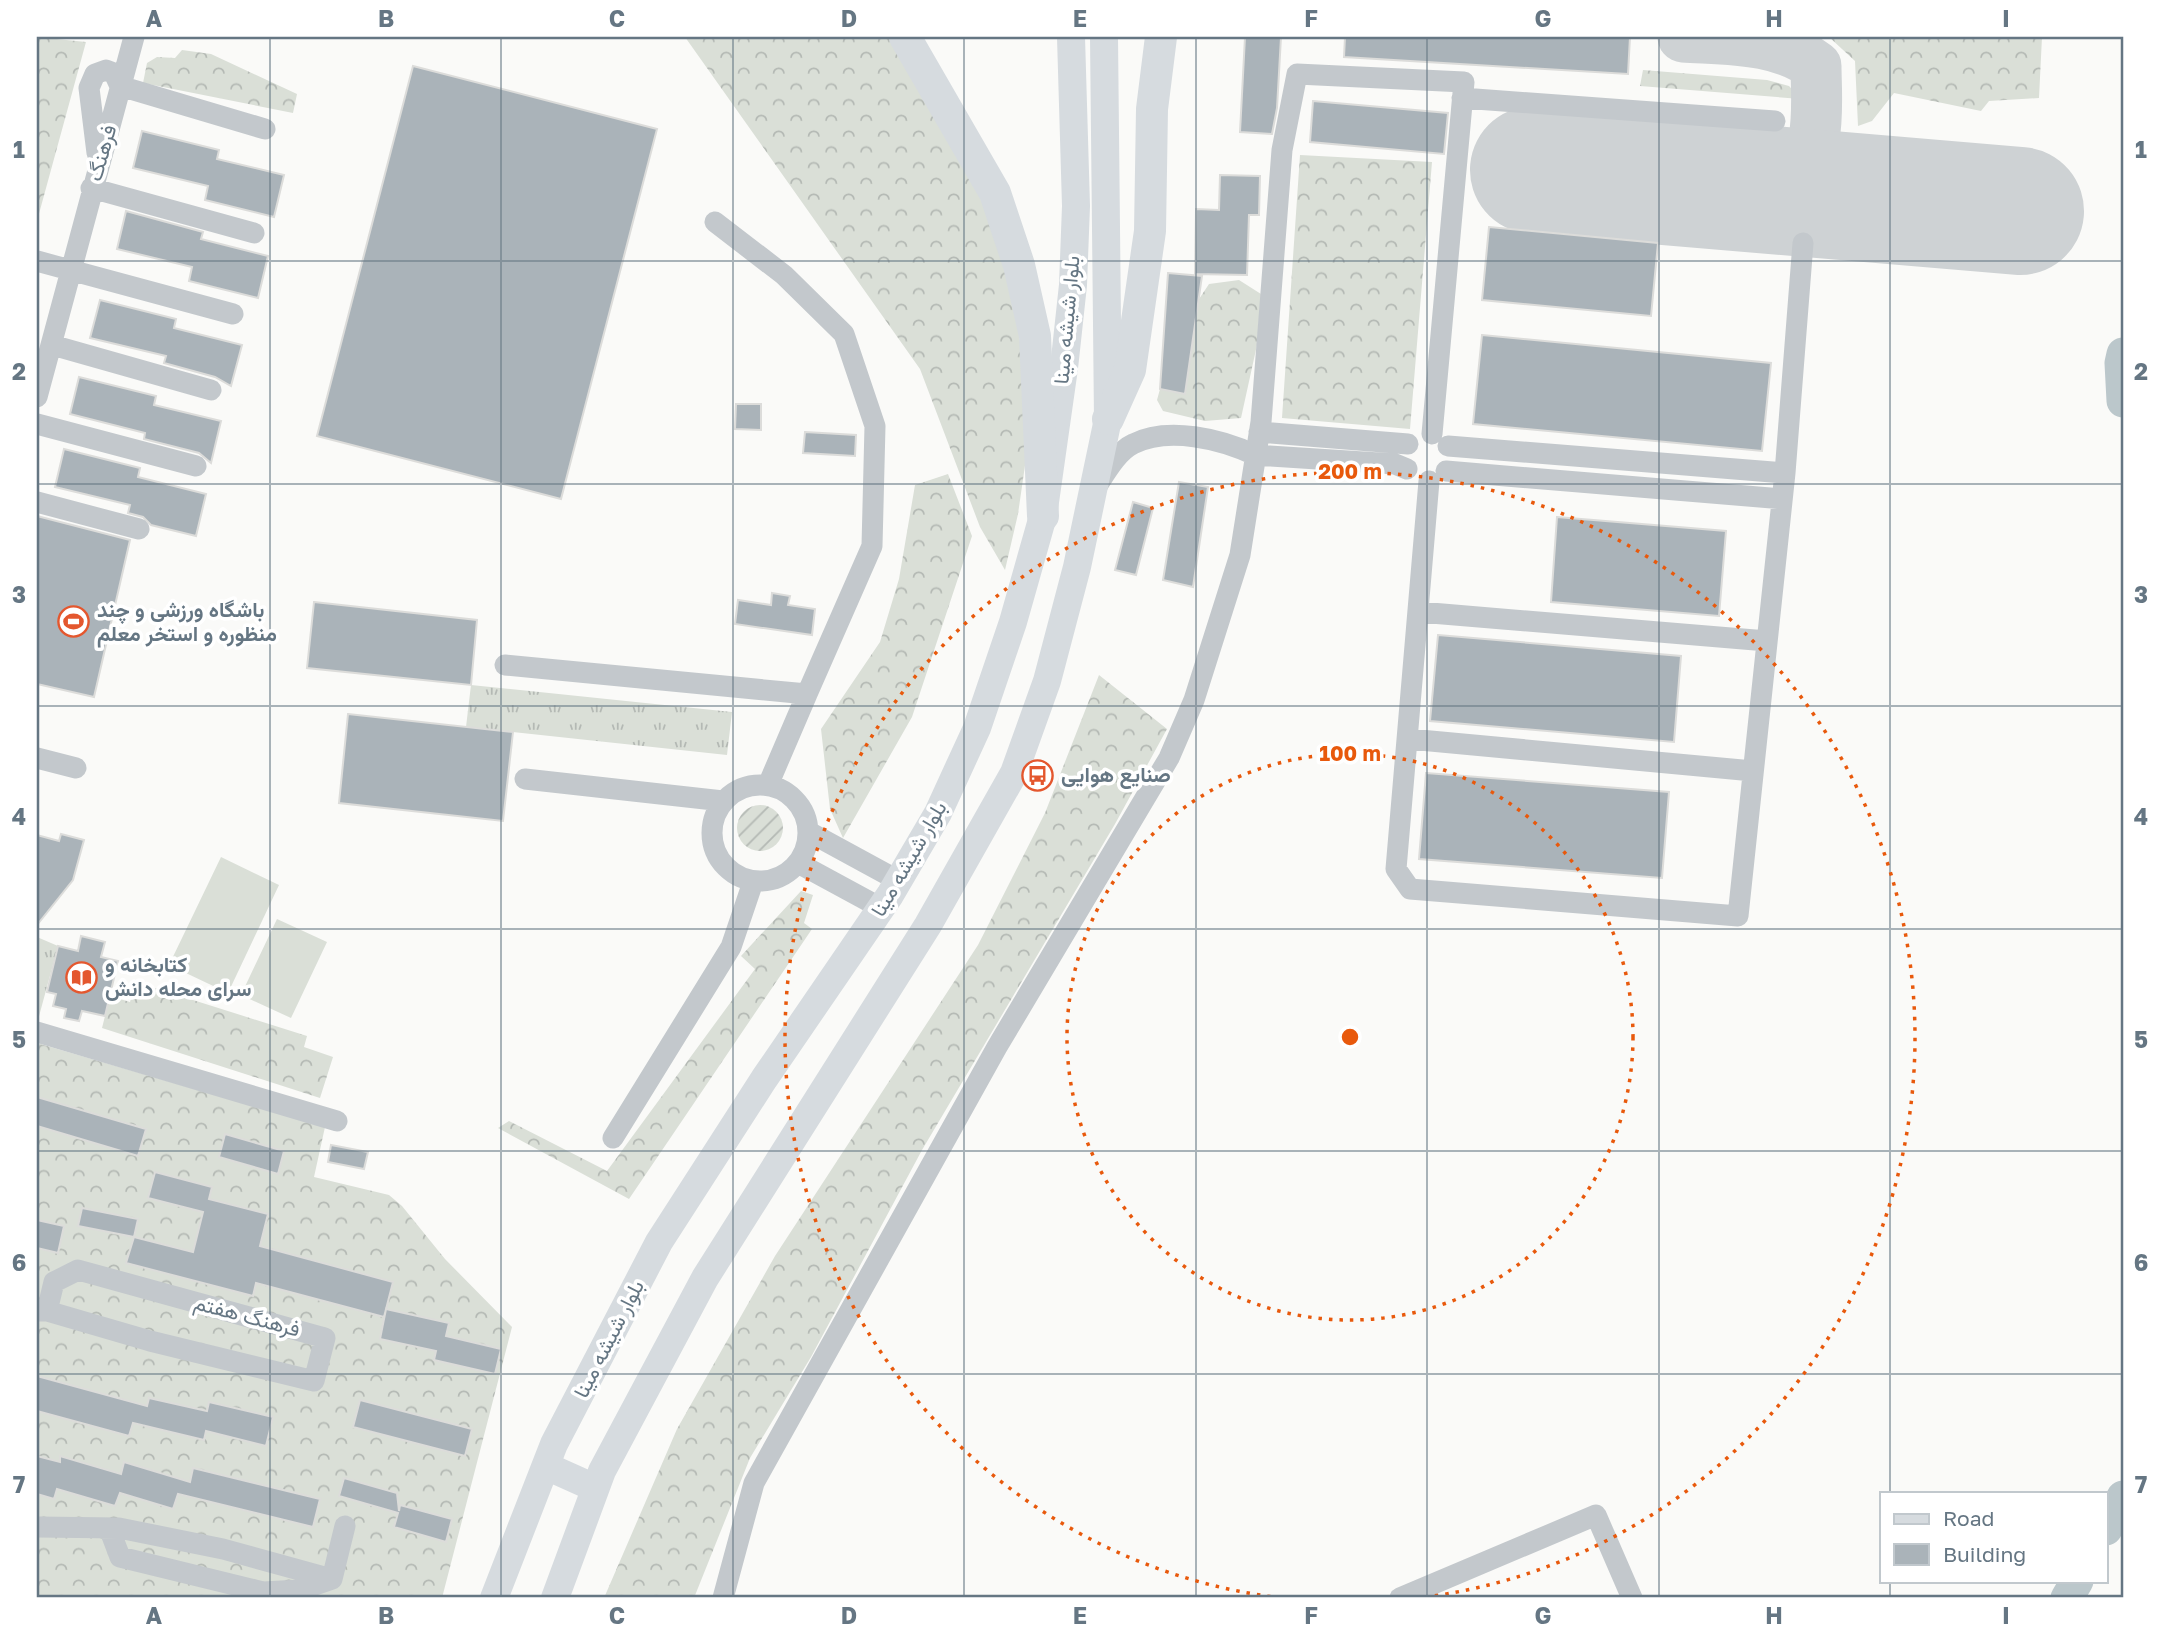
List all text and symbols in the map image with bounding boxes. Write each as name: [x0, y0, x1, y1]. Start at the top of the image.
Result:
text: A: [146, 4, 163, 32]
text: B: [378, 4, 394, 32]
text: C: [609, 4, 625, 32]
text: D: [841, 4, 857, 32]
text: E: [1073, 4, 1087, 32]
text: F: [1304, 4, 1318, 32]
text: G: [1535, 4, 1551, 32]
text: H: [1765, 4, 1783, 32]
text: I: [2002, 4, 2010, 32]
street label: فرهنگ: [81, 121, 122, 184]
text: 1: [13, 135, 25, 163]
text: 1: [2135, 135, 2147, 163]
street label: بلوار شیشه مینا: [1047, 255, 1086, 385]
text: 2: [12, 357, 26, 385]
text: 2: [2134, 357, 2148, 385]
text: 200 m: [1318, 458, 1382, 484]
text: 3: [12, 580, 26, 608]
text: 3: [2134, 580, 2148, 608]
place label: باشگاه ورزشی و چند منظوره و استخر معلم: [97, 596, 277, 648]
sports icon: باشگاه ورزشی و چند منظوره و استخر معلم: [57, 605, 91, 639]
text: 100 m: [1319, 740, 1381, 766]
bus stop icon: صنایع هوایی: [1021, 758, 1055, 792]
place label: صنایع هوایی: [1061, 761, 1171, 789]
street label: بلوار شیشه مینا: [865, 796, 952, 921]
text: 4: [12, 802, 26, 830]
text: 4: [2134, 802, 2148, 830]
place label: کتابخانه و سرای محله دانش: [105, 951, 252, 1002]
library icon: کتابخانه و سرای محله دانش: [65, 960, 99, 994]
text: 5: [12, 1025, 26, 1053]
centre of rings: [1338, 1025, 1362, 1049]
text: 5: [2134, 1025, 2148, 1053]
text: 6: [12, 1248, 26, 1276]
text: 6: [2134, 1248, 2148, 1276]
street label: بلوار شیشه مینا: [567, 1275, 650, 1402]
street label: فرهنگ هفتم: [191, 1288, 303, 1344]
text: 7: [13, 1470, 25, 1498]
text: 7: [2135, 1470, 2147, 1498]
legend: [1880, 1492, 2108, 1582]
text: Road: [1943, 1505, 1994, 1531]
text: Building: [1943, 1541, 2026, 1567]
text: A: [146, 1601, 163, 1629]
text: B: [378, 1601, 394, 1629]
text: C: [609, 1601, 625, 1629]
text: D: [841, 1601, 857, 1629]
text: E: [1073, 1601, 1087, 1629]
text: F: [1304, 1601, 1318, 1629]
text: G: [1535, 1601, 1551, 1629]
text: H: [1765, 1601, 1783, 1629]
text: I: [2002, 1601, 2010, 1629]

